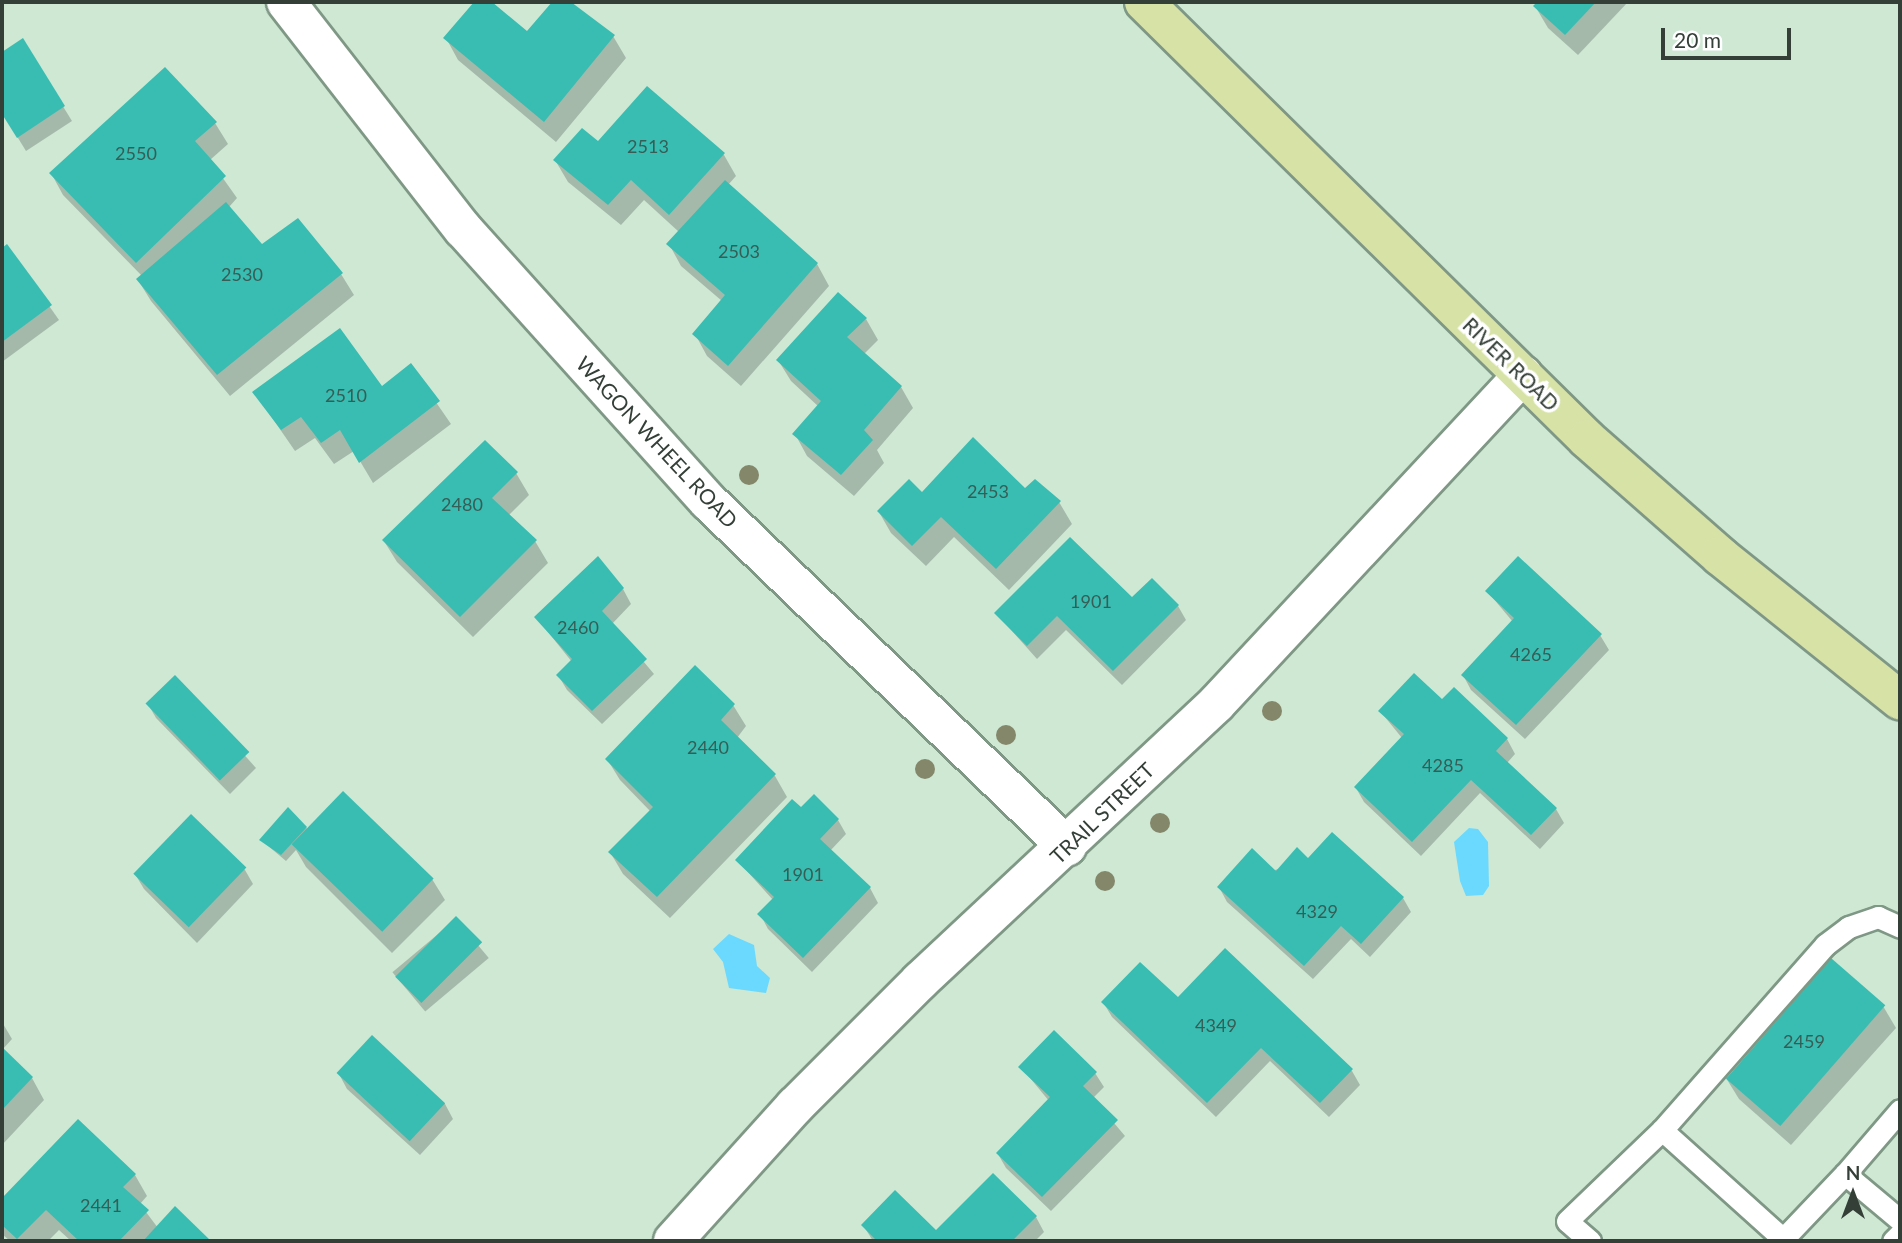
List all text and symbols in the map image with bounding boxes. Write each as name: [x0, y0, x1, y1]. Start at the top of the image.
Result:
scale bar: [1664, 14, 1794, 58]
text: 20 m: [1674, 27, 1721, 52]
house number: 2513: [627, 135, 669, 157]
house number: 2550: [115, 142, 157, 164]
house number: 2503: [718, 240, 760, 262]
house number: 2530: [221, 263, 263, 285]
street label: RIVER ROAD: [1458, 312, 1564, 416]
street label: WAGON WHEEL ROAD: [571, 351, 743, 533]
house number: 2510: [325, 384, 367, 406]
house number: 2453: [967, 480, 1009, 502]
house number: 2480: [441, 493, 483, 515]
house number: 1901: [1070, 590, 1112, 612]
house number: 2460: [557, 616, 599, 638]
house number: 4265: [1510, 643, 1552, 665]
house number: 2440: [687, 736, 729, 758]
house number: 4285: [1422, 754, 1464, 776]
street label: TRAIL STREET: [1045, 757, 1159, 869]
house number: 1901: [782, 863, 824, 885]
house number: 4329: [1296, 900, 1338, 922]
house number: 4349: [1195, 1014, 1237, 1036]
house number: 2459: [1783, 1030, 1825, 1052]
north arrow: [1818, 1159, 1888, 1229]
text: N: [1846, 1161, 1860, 1184]
house number: 2441: [80, 1194, 122, 1216]

